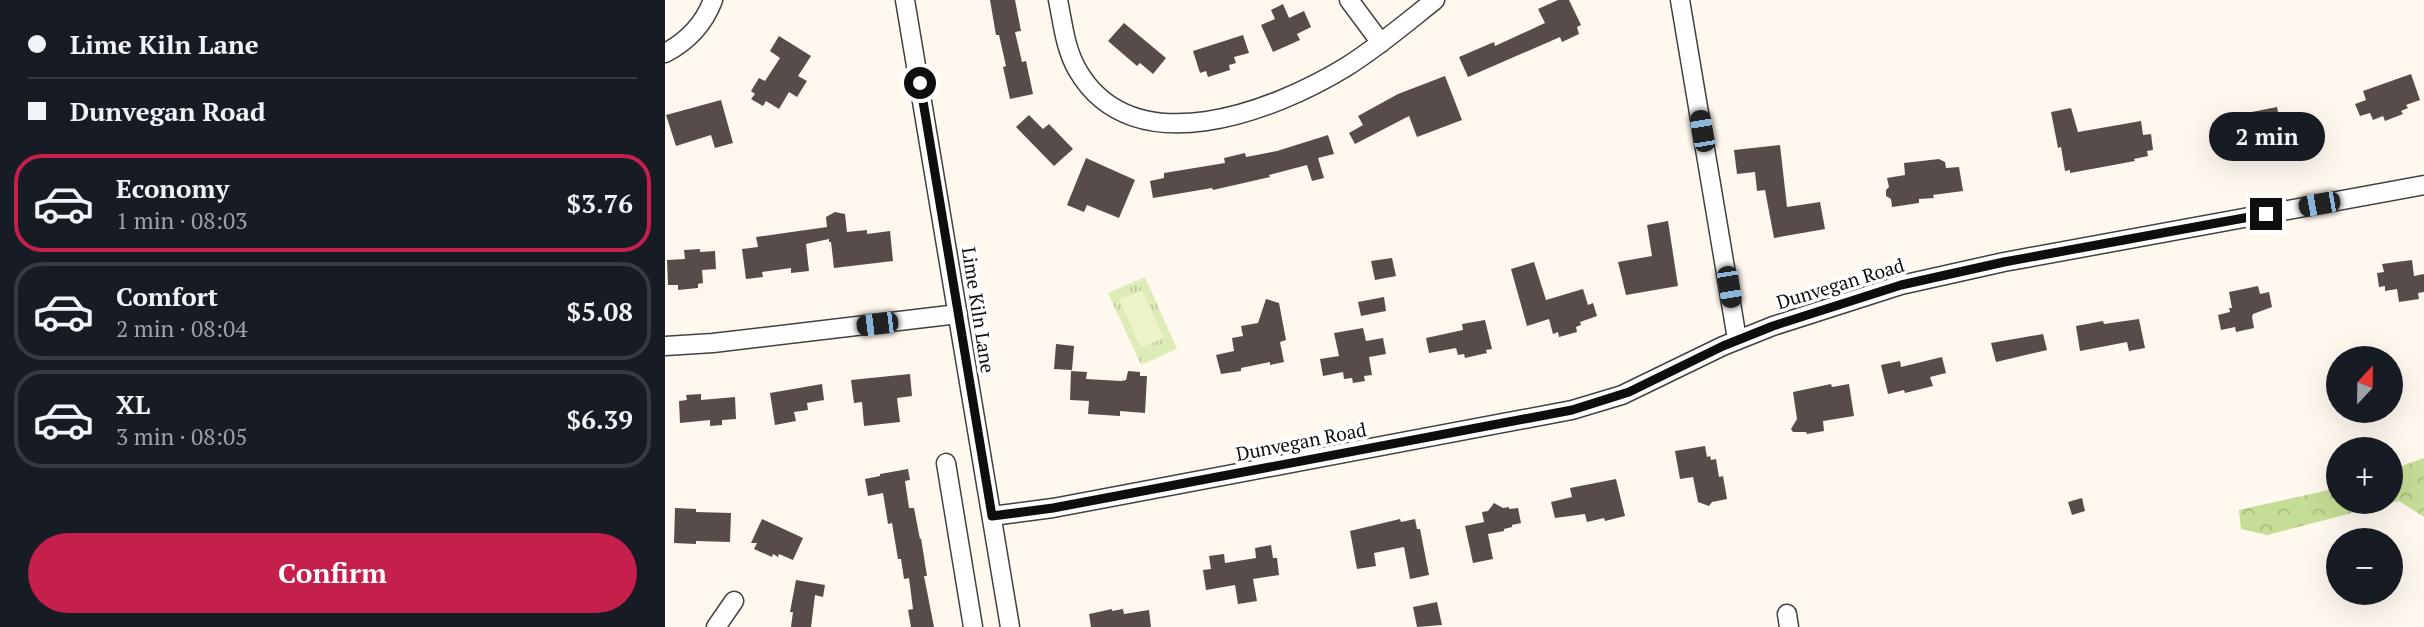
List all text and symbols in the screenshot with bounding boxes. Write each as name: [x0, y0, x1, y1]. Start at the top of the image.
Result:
text: Lime Kiln Lane: [70, 27, 259, 61]
route start: [904, 67, 936, 99]
text: Dunvegan Road: [70, 94, 266, 128]
car: [1689, 108, 1716, 154]
callout: 2 min: [2208, 113, 2324, 162]
text: 2 min: [2236, 121, 2298, 152]
text: Economy: [116, 171, 229, 205]
icon: car: [32, 172, 95, 235]
text: $3.76: [567, 186, 633, 220]
car: [2297, 190, 2342, 218]
route end: [2250, 198, 2282, 230]
text: 1 min · 08:03: [116, 205, 248, 236]
street label: Lime Kiln Lane: [957, 245, 1001, 375]
street label: Dunvegan Road: [1773, 252, 1907, 314]
car: [1716, 265, 1743, 309]
text: Comfort: [116, 279, 218, 313]
icon: car: [32, 280, 95, 343]
text: $5.08: [567, 294, 633, 328]
car: [855, 311, 900, 337]
text: 2 min · 08:04: [116, 313, 248, 344]
north arrow: [2326, 346, 2403, 424]
map controls: [2326, 346, 2403, 605]
text: XL: [116, 387, 150, 421]
icon: car: [32, 388, 95, 451]
text: $6.39: [567, 402, 633, 436]
street label: Dunvegan Road: [1234, 416, 1369, 466]
text: 3 min · 08:05: [116, 421, 248, 452]
button: +: [2326, 437, 2403, 514]
button: −: [2326, 528, 2403, 605]
button: Confirm: [28, 533, 637, 613]

